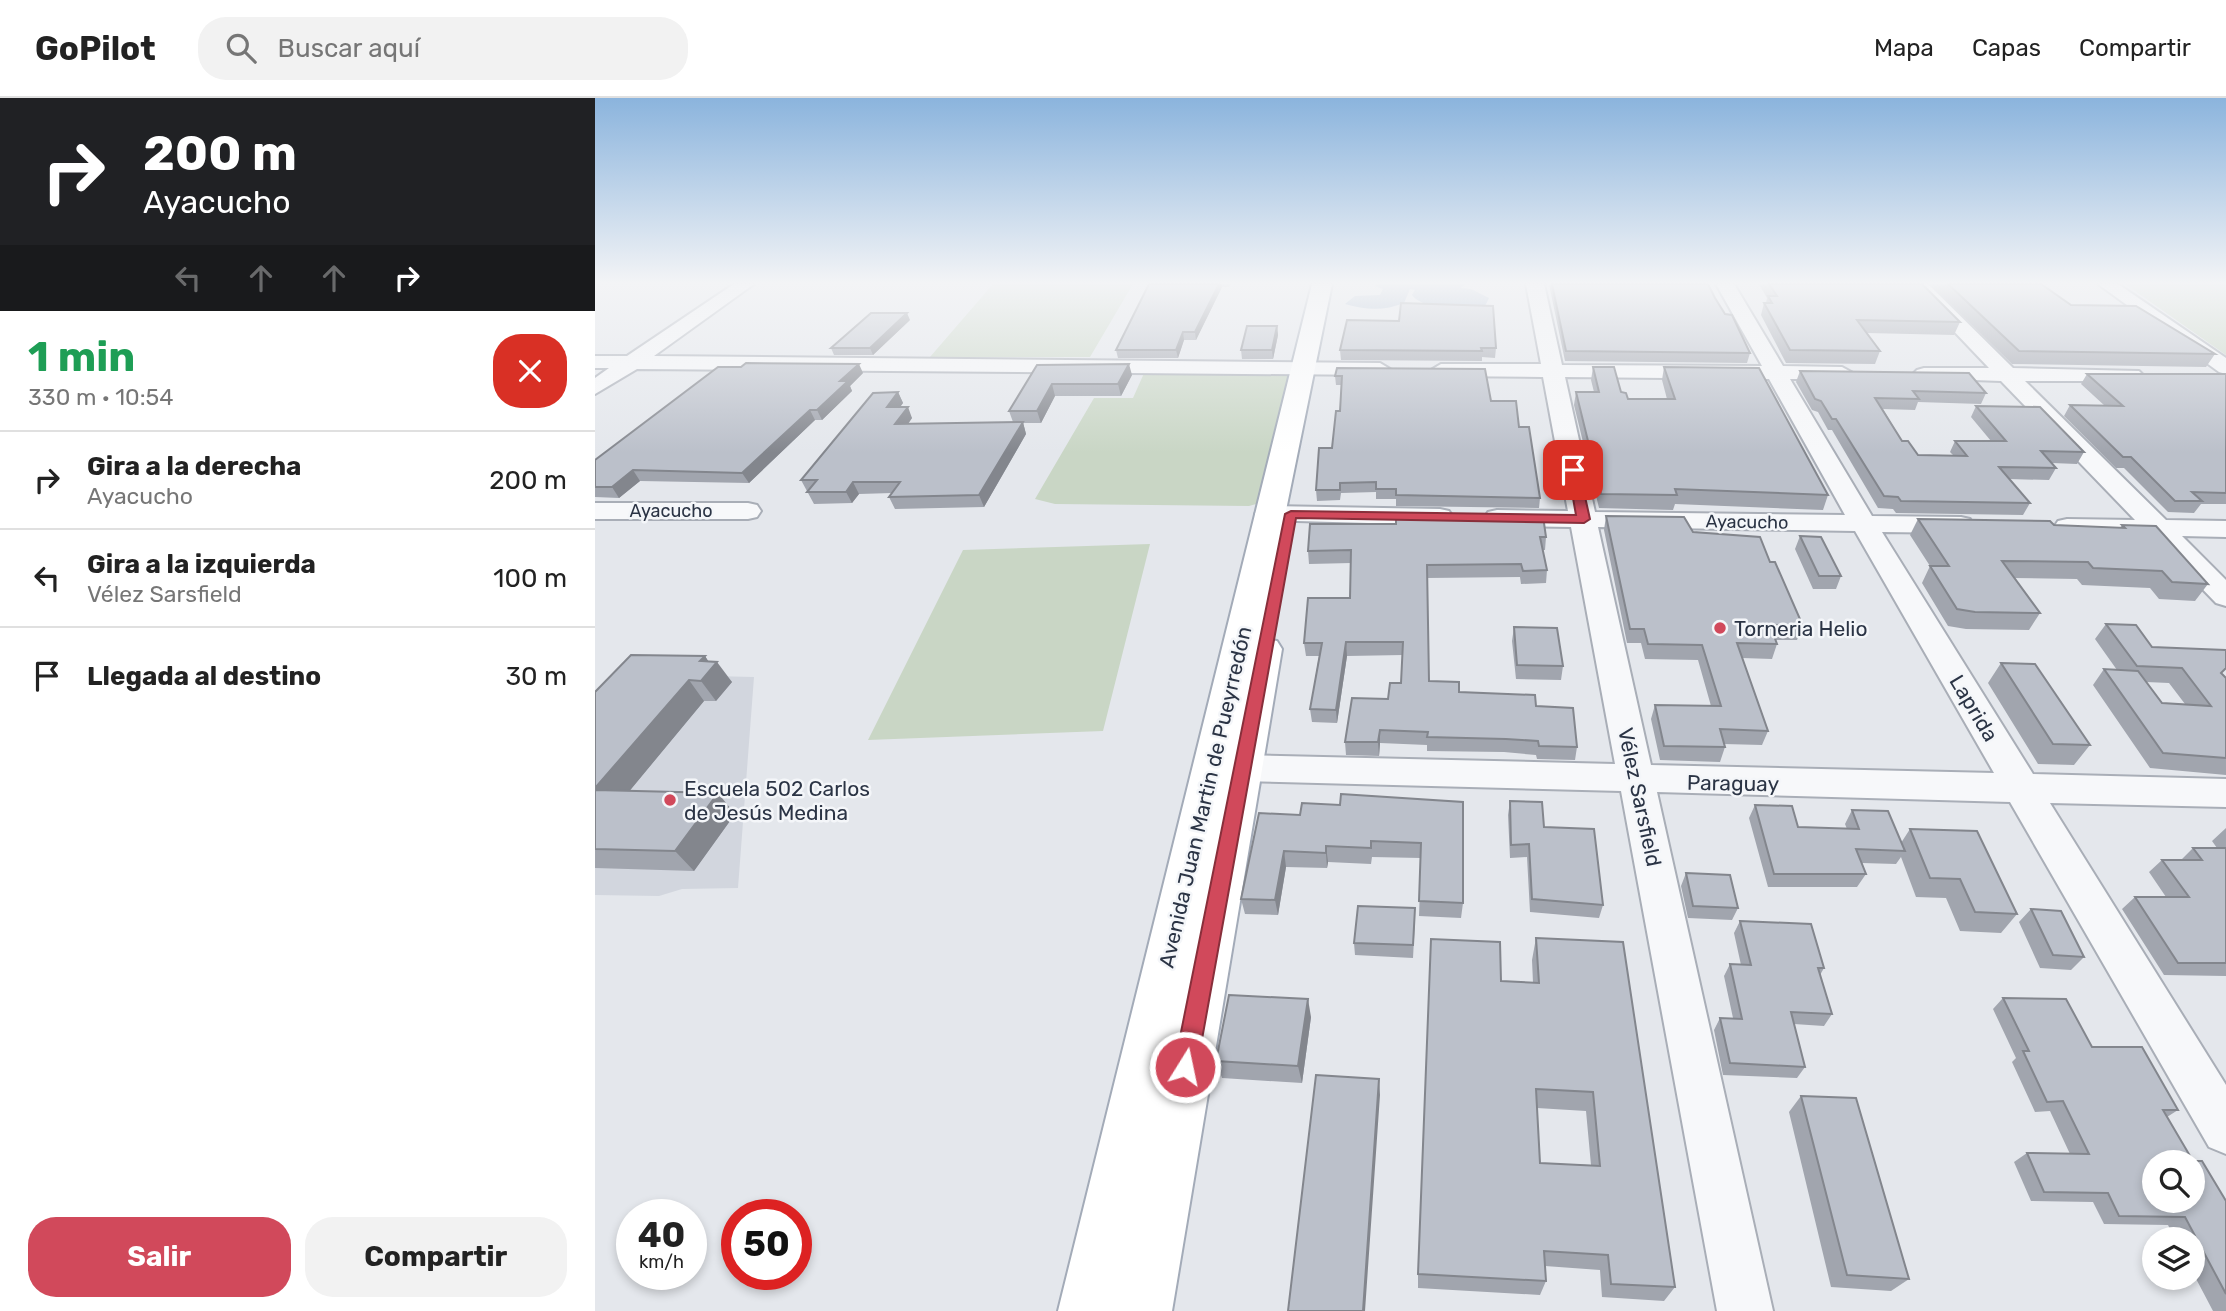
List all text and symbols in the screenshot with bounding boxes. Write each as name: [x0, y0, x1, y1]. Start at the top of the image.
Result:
search box: [198, 17, 688, 80]
text: GoPilot: [35, 29, 156, 68]
icon: search: [222, 29, 260, 67]
text: Buscar aquí: [278, 33, 420, 64]
text: Mapa: [1874, 34, 1934, 62]
text: Capas: [1972, 34, 2041, 62]
text: Compartir: [2079, 34, 2191, 62]
text: 200 m: [143, 124, 297, 182]
icon: right: [28, 126, 119, 217]
text: Ayacucho: [143, 183, 291, 221]
icon: left: [169, 259, 207, 297]
icon: ahead: [242, 259, 280, 297]
icon: ahead: [315, 259, 353, 297]
icon: right: [388, 259, 426, 297]
text: 1 min: [28, 332, 135, 382]
button: close: [493, 334, 567, 408]
text: 330 m · 10:54: [28, 383, 173, 411]
pin: [1543, 440, 1603, 500]
text: Gira a la derecha: [87, 451, 301, 482]
icon: arrive: [1554, 451, 1592, 489]
icon: right: [28, 461, 66, 499]
text: 200 m: [489, 465, 567, 496]
text: Ayacucho: [87, 482, 193, 510]
street label: Ayacucho: [629, 500, 713, 522]
street label: Ayacucho: [1705, 510, 1789, 534]
text: Gira a la izquierda: [87, 549, 316, 580]
icon: left: [28, 559, 66, 597]
text: 100 m: [493, 563, 567, 594]
text: Vélez Sarsfield: [87, 580, 242, 608]
place label: Torneria Helio: [1734, 616, 1867, 641]
marker: Torneria Helio: [1712, 620, 1728, 636]
street label: Avenida Juan Martin de Pueyrredón: [1154, 624, 1256, 970]
icon: arrive: [28, 657, 66, 695]
text: Llegada al destino: [87, 661, 321, 692]
text: 30 m: [505, 661, 567, 692]
street label: Laprida: [1944, 670, 2004, 746]
street label: Vélez Sarsfield: [1613, 725, 1667, 869]
street label: Paraguay: [1687, 770, 1780, 796]
place label: Escuela 502 Carlos de Jesús Medina: [684, 776, 870, 825]
marker: Escuela 502 Carlos de Jesús Medina: [662, 792, 678, 808]
position arrow: [1148, 1030, 1222, 1104]
map controls: [2142, 1150, 2205, 1290]
button: search: [2142, 1150, 2205, 1213]
speed limit sign: 50: [721, 1199, 812, 1290]
text: 40: [638, 1214, 685, 1256]
button: Salir: [28, 1217, 291, 1297]
button: Compartir: [305, 1217, 567, 1297]
button: layers: [2142, 1227, 2205, 1290]
text: km/h: [639, 1251, 684, 1273]

